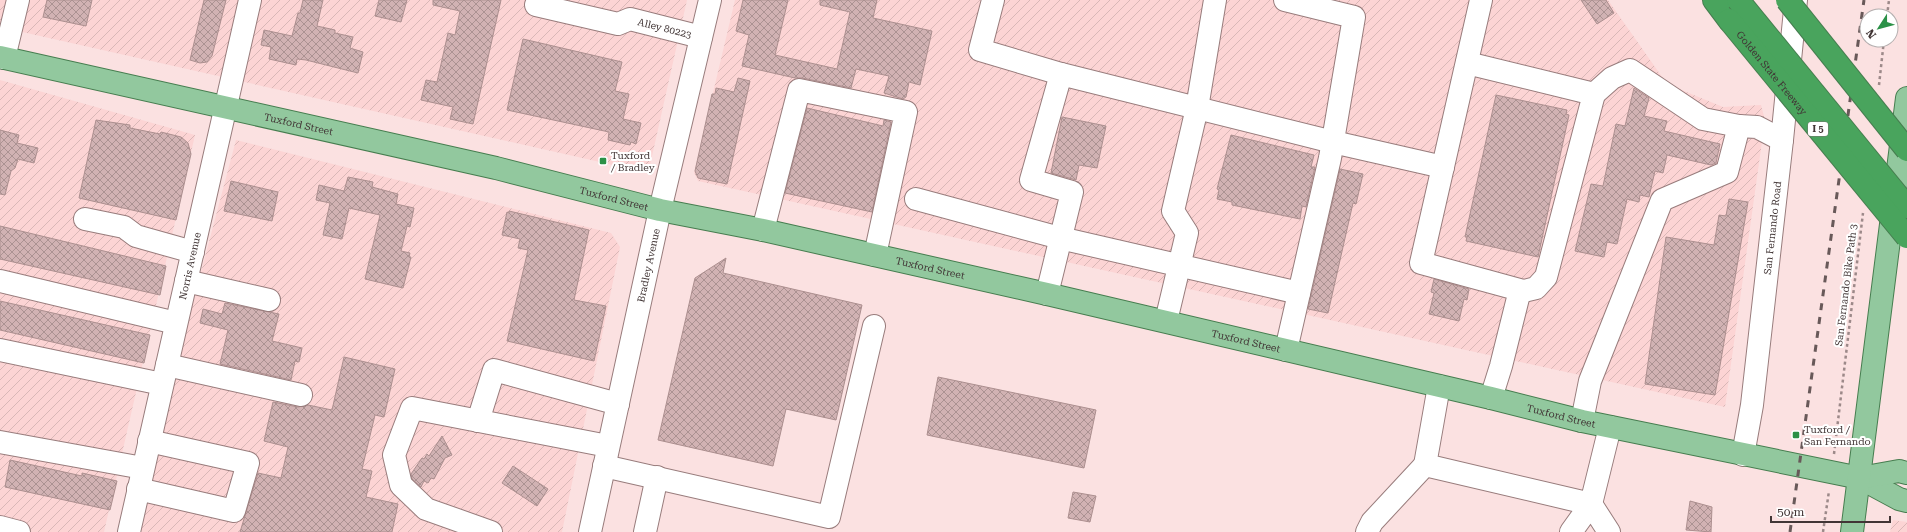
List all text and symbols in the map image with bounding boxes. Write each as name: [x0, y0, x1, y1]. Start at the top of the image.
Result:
north arrow: [1859, 8, 1899, 48]
street label: Alley 80223: [637, 16, 693, 40]
text: N: [1863, 26, 1879, 41]
street label: Golden State Freeway: [1735, 28, 1810, 117]
street label: Tuxford Street: [263, 111, 334, 137]
road number: I 5: [1808, 122, 1828, 136]
place label: Tuxford / Bradley: [610, 150, 655, 173]
marker: Tuxford / Bradley: [598, 156, 608, 166]
street label: San Fernando Road: [1761, 180, 1783, 275]
street label: Tuxford Street: [578, 184, 650, 212]
street label: San Fernando Bike Path 3: [1833, 223, 1859, 347]
street label: Bradley Avenue: [635, 227, 661, 303]
street label: Norris Avenue: [177, 231, 203, 301]
street label: Tuxford Street: [895, 255, 966, 281]
street label: Tuxford Street: [1210, 327, 1282, 354]
street label: Tuxford Street: [1526, 402, 1597, 429]
place label: Tuxford / San Fernando: [1804, 424, 1871, 447]
marker: Tuxford / San Fernando: [1791, 430, 1801, 440]
scale bar: [1771, 498, 1890, 524]
text: 50 m: [1777, 505, 1804, 519]

